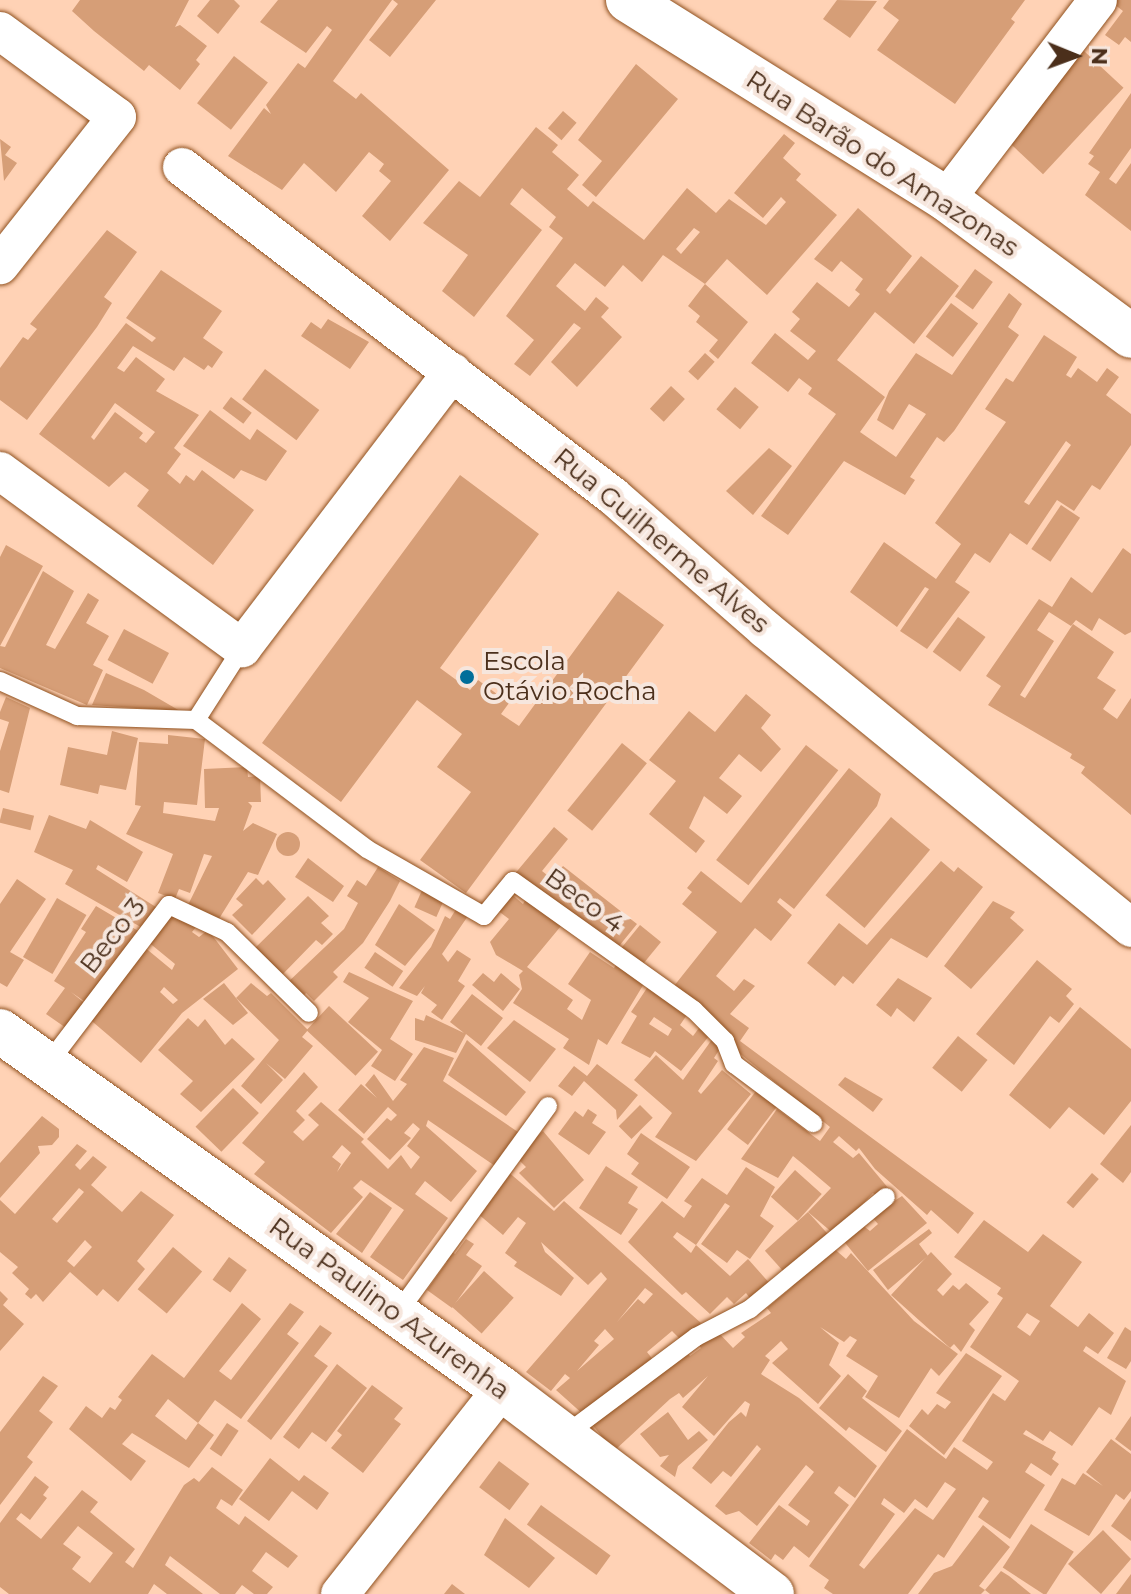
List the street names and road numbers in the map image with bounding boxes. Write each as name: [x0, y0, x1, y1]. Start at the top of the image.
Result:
street label: Rua Barão do Amazonas: [740, 64, 1024, 264]
street label: Rua Guilherme Alves: [547, 442, 775, 640]
street label: Beco 4: [538, 862, 630, 940]
street label: Beco 3: [74, 892, 152, 980]
street label: Rua Paulino Azurenha: [263, 1211, 515, 1407]

